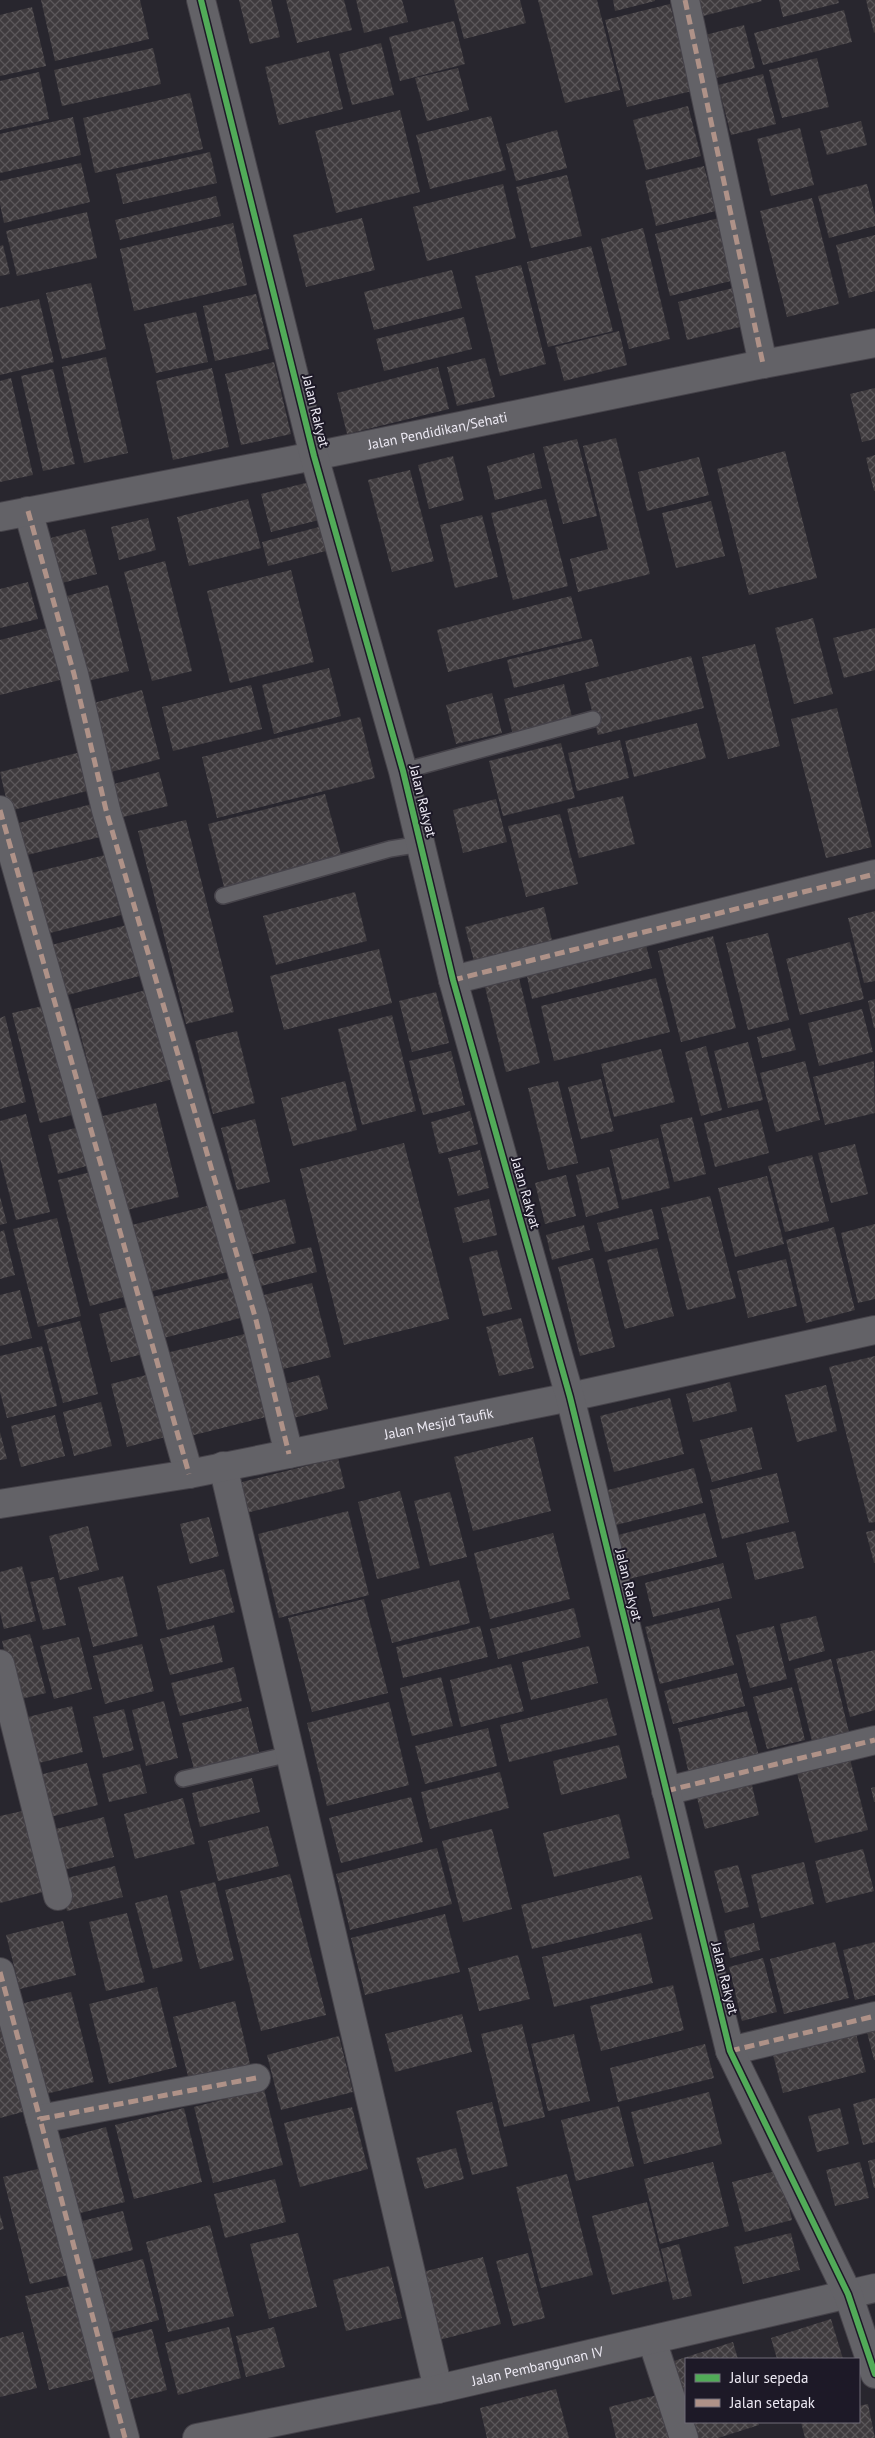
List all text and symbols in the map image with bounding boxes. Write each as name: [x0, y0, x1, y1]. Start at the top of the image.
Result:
street label: Jalan Rakyat: [298, 372, 334, 449]
street label: Jalan Pendidikan/Sehati: [365, 408, 509, 454]
street label: Jalan Rakyat: [405, 762, 441, 839]
street label: Jalan Rakyat: [507, 1154, 545, 1231]
street label: Jalan Mesjid Taufik: [381, 1404, 495, 1444]
street label: Jalan Rakyat: [611, 1546, 647, 1623]
street label: Jalan Rakyat: [707, 1939, 743, 2016]
street label: Jalan Pembangunan IV: [469, 2342, 605, 2390]
legend: [685, 2358, 860, 2423]
text: Jalur sepeda: [729, 2368, 809, 2387]
text: Jalan setapak: [729, 2393, 816, 2412]

